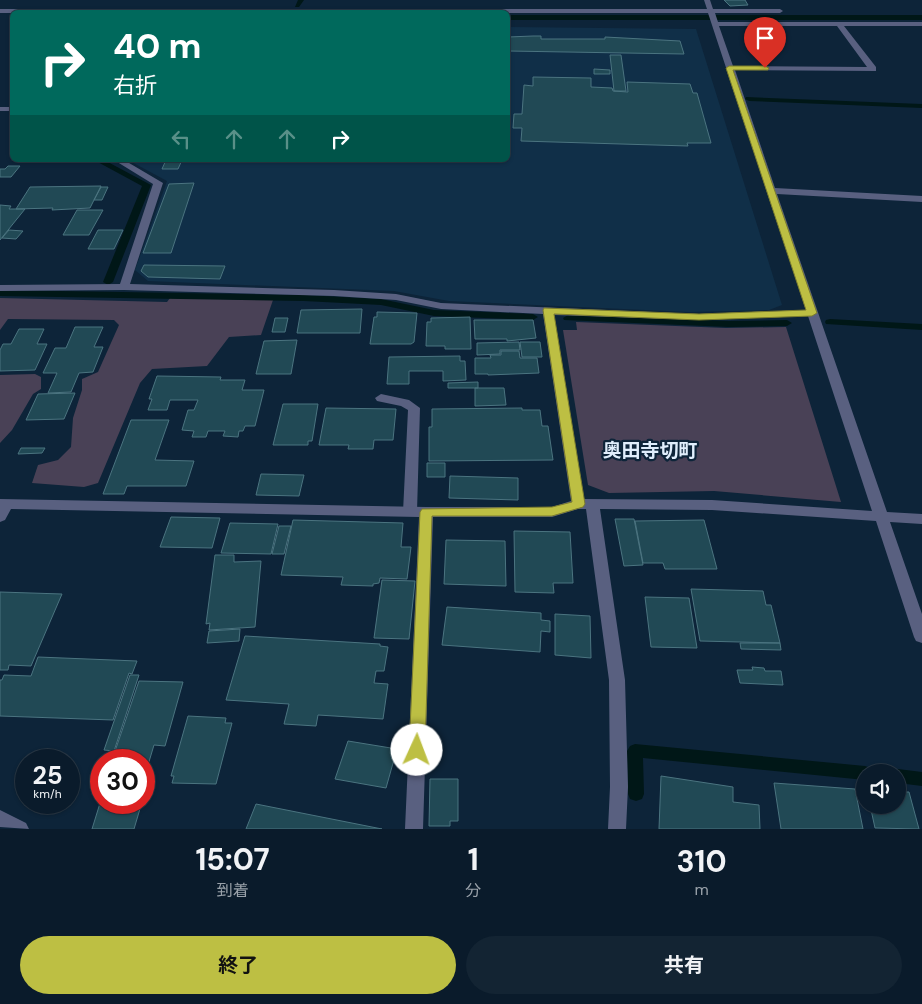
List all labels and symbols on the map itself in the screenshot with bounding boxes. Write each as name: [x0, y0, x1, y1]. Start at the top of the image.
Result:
pin: [744, 17, 786, 68]
district label: 奥田寺切町: [602, 438, 698, 463]
position arrow: [390, 723, 442, 775]
speed limit sign: 30: [90, 749, 155, 814]

